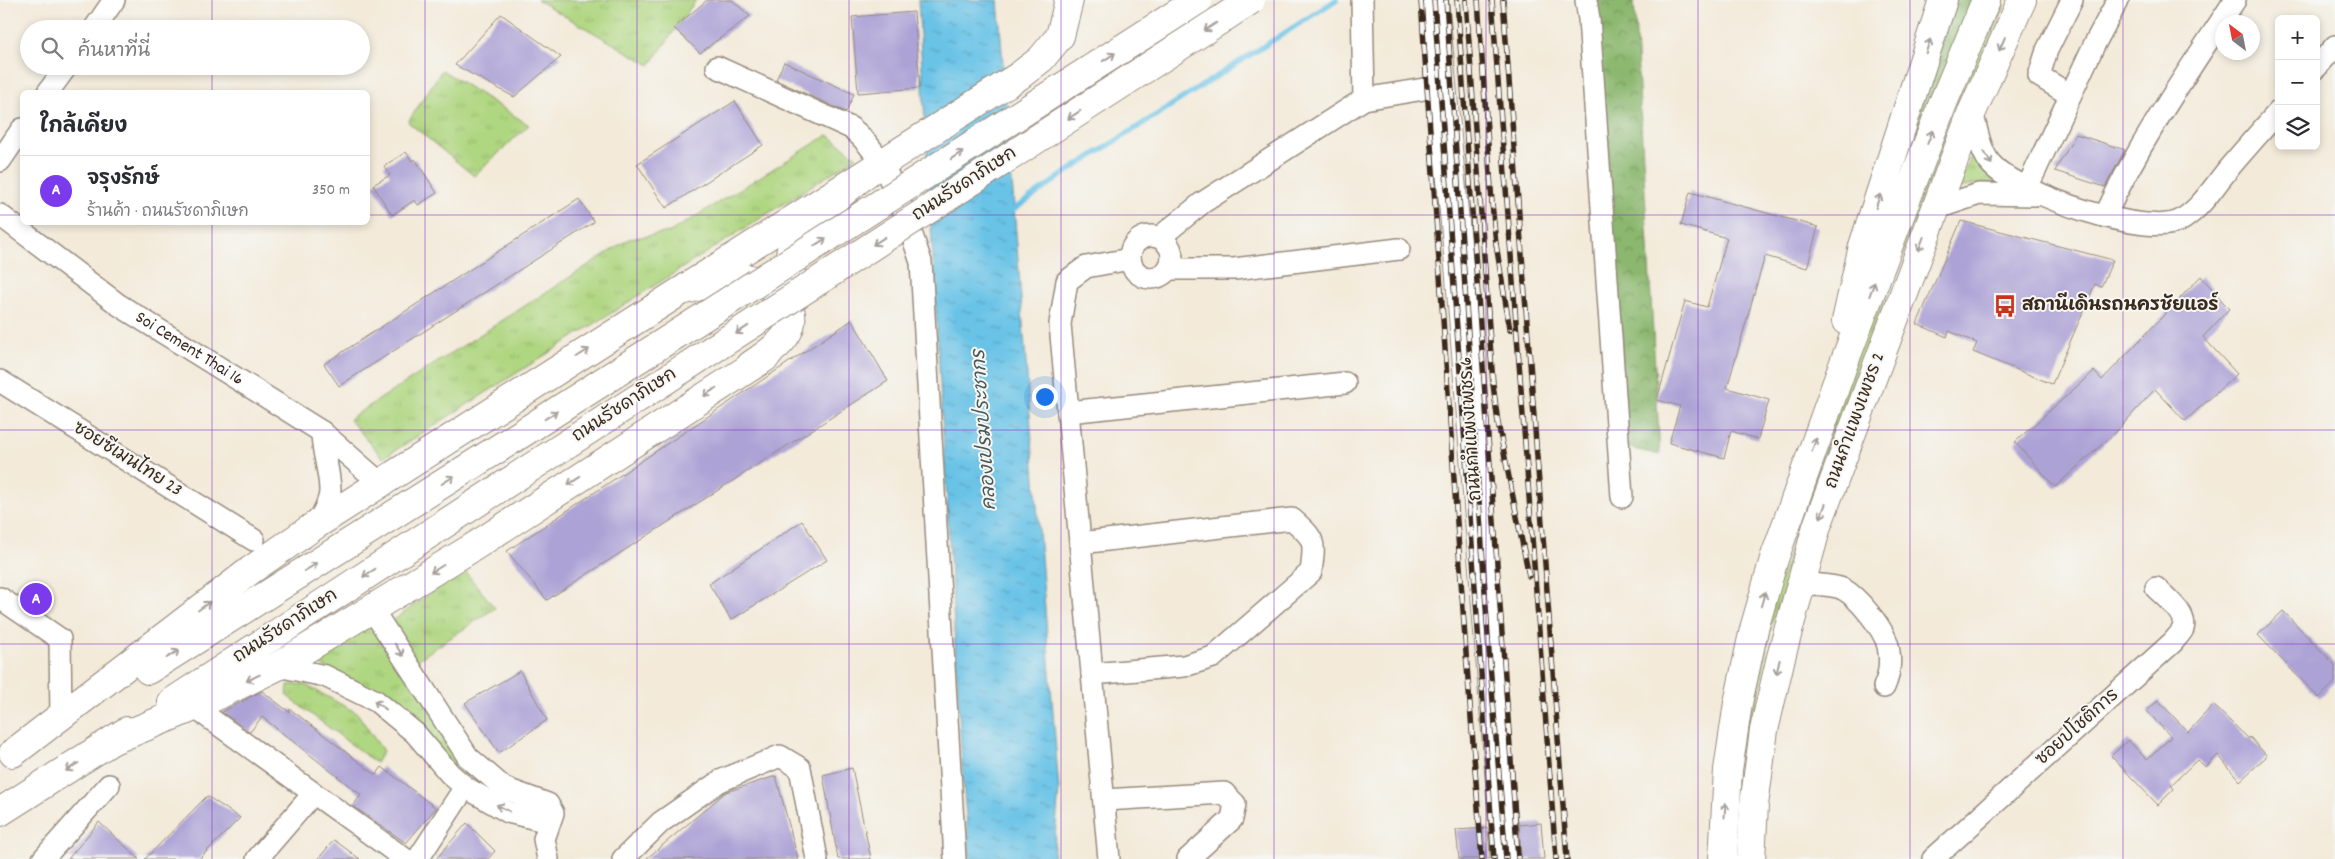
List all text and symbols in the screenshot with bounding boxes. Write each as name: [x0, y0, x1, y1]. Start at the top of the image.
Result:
north arrow: [2215, 15, 2260, 60]
map controls: [2275, 15, 2320, 150]
button: +: [2275, 15, 2320, 60]
search box: [20, 20, 370, 75]
one-way arrow: [1204, 22, 1218, 32]
icon: search: [38, 34, 66, 62]
one-way arrow: [1996, 36, 2006, 51]
one-way arrow: [1923, 38, 1933, 54]
text: ค้นหาที่นี่: [78, 39, 150, 66]
one-way arrow: [1101, 52, 1115, 62]
button: −: [2275, 60, 2320, 105]
button: layers: [2275, 105, 2320, 150]
one-way arrow: [1067, 110, 1081, 120]
text: ใกล้เคียง: [40, 113, 127, 143]
one-way arrow: [1926, 130, 1935, 146]
street label: ถนนรัชดาภิเษก: [907, 141, 1022, 228]
one-way arrow: [950, 149, 964, 160]
one-way arrow: [1984, 150, 1994, 164]
text: จรุงรักษ์: [87, 167, 160, 194]
text: A: [52, 179, 60, 202]
text: 350 m: [312, 179, 350, 202]
one-way arrow: [1873, 193, 1883, 209]
text: ร้านค้า · ถนนรัชดาภิเษก: [87, 201, 249, 224]
one-way arrow: [1916, 235, 1925, 251]
one-way arrow: [813, 237, 827, 247]
one-way arrow: [872, 237, 886, 247]
one-way arrow: [1868, 282, 1877, 297]
place label: สถานีเดินรถนครชัยแอร์: [2022, 291, 2219, 319]
bus stop icon: สถานีเดินรถนครชัยแอร์: [1992, 293, 2018, 319]
street label: Soi Cement Thai 16: [130, 306, 248, 392]
one-way arrow: [736, 325, 750, 335]
water label: คลองเปรมประชากร: [966, 347, 1005, 511]
one-way arrow: [575, 348, 589, 358]
street label: ถนนกำแพงเพชร 2: [1818, 349, 1892, 493]
street label: ถนนกำแพงเพชร 6: [1453, 356, 1490, 502]
street label: ถนนรัชดาภิเษก: [567, 362, 682, 449]
your location: [1032, 384, 1058, 410]
one-way arrow: [703, 387, 717, 397]
one-way arrow: [543, 410, 557, 420]
street label: ซอยซีเมนไทย 23: [68, 414, 188, 504]
one-way arrow: [1810, 438, 1819, 453]
one-way arrow: [441, 475, 455, 486]
one-way arrow: [567, 476, 581, 486]
one-way arrow: [1818, 503, 1827, 518]
one-way arrow: [304, 562, 318, 573]
one-way arrow: [431, 564, 445, 574]
one-way arrow: [362, 568, 376, 578]
pin: A: [20, 580, 52, 618]
street label: ถนนรัชดาภิเษก: [228, 583, 343, 670]
one-way arrow: [1758, 592, 1768, 608]
one-way arrow: [197, 601, 210, 612]
one-way arrow: [394, 642, 404, 656]
one-way arrow: [166, 648, 180, 658]
one-way arrow: [1773, 659, 1783, 675]
one-way arrow: [245, 674, 260, 684]
street label: ซอยปโชติการ: [2029, 682, 2125, 772]
one-way arrow: [373, 700, 387, 710]
one-way arrow: [66, 762, 80, 772]
one-way arrow: [496, 803, 511, 813]
one-way arrow: [1720, 803, 1730, 819]

